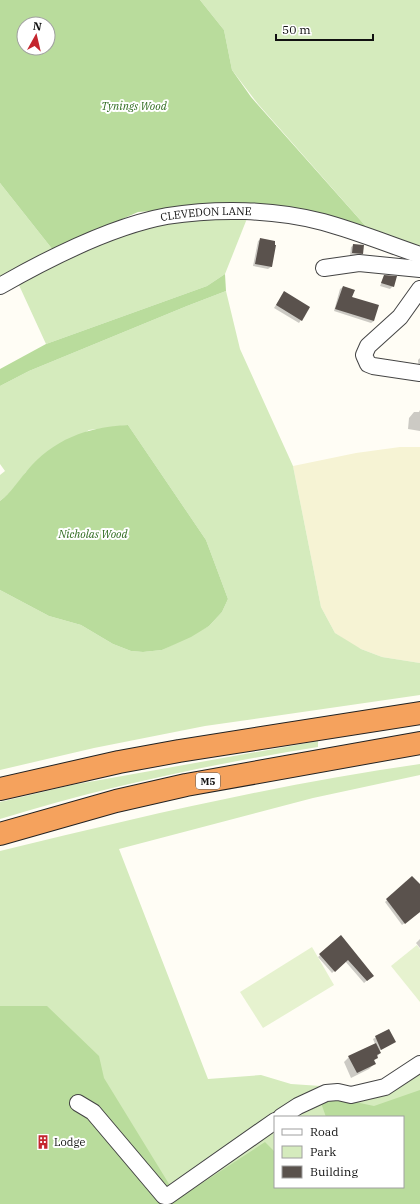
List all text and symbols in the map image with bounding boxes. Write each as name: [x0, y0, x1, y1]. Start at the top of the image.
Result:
north arrow: [16, 16, 56, 56]
scale bar: [276, 16, 373, 42]
text: N: [32, 19, 43, 34]
text: 50 m: [282, 22, 311, 37]
park label: Tynings Wood: [101, 99, 168, 113]
street label: CLEVEDON LANE: [159, 204, 252, 224]
park label: Nicholas Wood: [57, 527, 129, 541]
road number: M5: [196, 773, 220, 789]
legend: [274, 1116, 404, 1188]
text: Road: [310, 1124, 339, 1139]
building icon: Lodge: [35, 1134, 51, 1150]
place label: Lodge: [54, 1135, 85, 1149]
text: Park: [310, 1144, 336, 1159]
text: Building: [310, 1164, 358, 1179]

